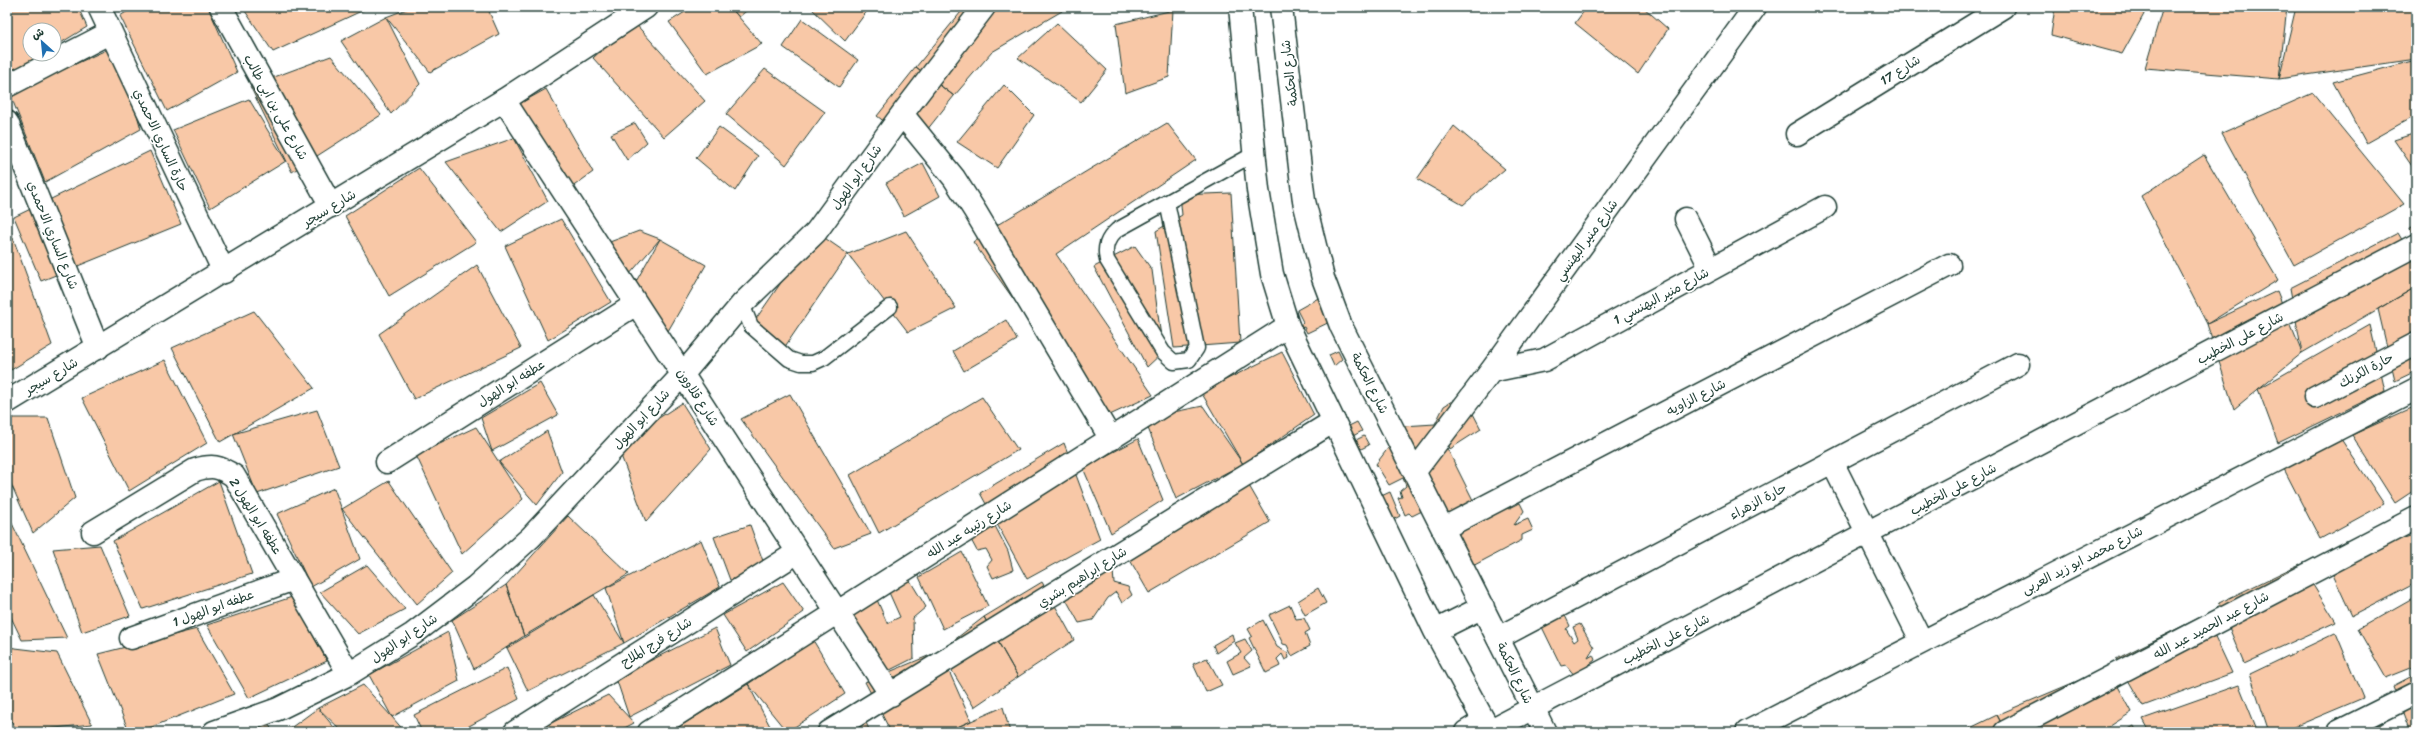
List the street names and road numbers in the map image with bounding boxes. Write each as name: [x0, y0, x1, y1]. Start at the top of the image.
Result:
street label: شارع الحكمة: [1274, 39, 1304, 107]
street label: شارع 17: [1875, 48, 1925, 92]
street label: شارع على بن ابى طالب: [237, 50, 315, 164]
street label: حارة الساري الاحمدي: [127, 85, 195, 196]
street label: شارع ابو الهول: [824, 139, 888, 215]
street label: شارع الساري الاحمدي: [21, 177, 85, 293]
street label: شارع سيجر: [297, 183, 360, 234]
street label: شارع منير البهنسي: [1548, 194, 1624, 286]
street label: شارع منير البهنسي 1: [1609, 261, 1713, 331]
street label: شارع على الخطيب: [2192, 305, 2288, 371]
street label: حارة الكرنك: [2334, 346, 2398, 394]
street label: شارع الحكمة: [1345, 348, 1395, 418]
street label: شارع سيجر: [19, 351, 82, 402]
street label: عطفه ابو الهول: [473, 353, 549, 413]
street label: شارع قلاوون: [671, 363, 725, 431]
street label: شارع الزاويه: [1662, 372, 1730, 422]
street label: شارع ابو الهول: [606, 383, 676, 455]
street label: شارع على الخطيب: [1905, 456, 2001, 522]
street label: عطفه ابو الهول 2: [223, 473, 289, 559]
street label: حارة الزهراء: [1725, 476, 1791, 526]
street label: شارع رتيبه عبد الله: [922, 494, 1016, 564]
street label: شارع محمد ابو زيد العربى: [2017, 519, 2147, 601]
street label: شارع ابراهيم بشري: [1032, 540, 1132, 614]
street label: عطفه ابو الهول 1: [169, 583, 257, 633]
street label: شارع عبد الحميد عبد الله: [2149, 585, 2273, 665]
street label: شارع ابو الهول: [366, 607, 442, 669]
street label: شارع على الخطيب: [1618, 607, 1714, 671]
street label: شارع فرج الملاح: [615, 611, 697, 673]
street label: شارع الحكمة: [1490, 638, 1540, 708]

